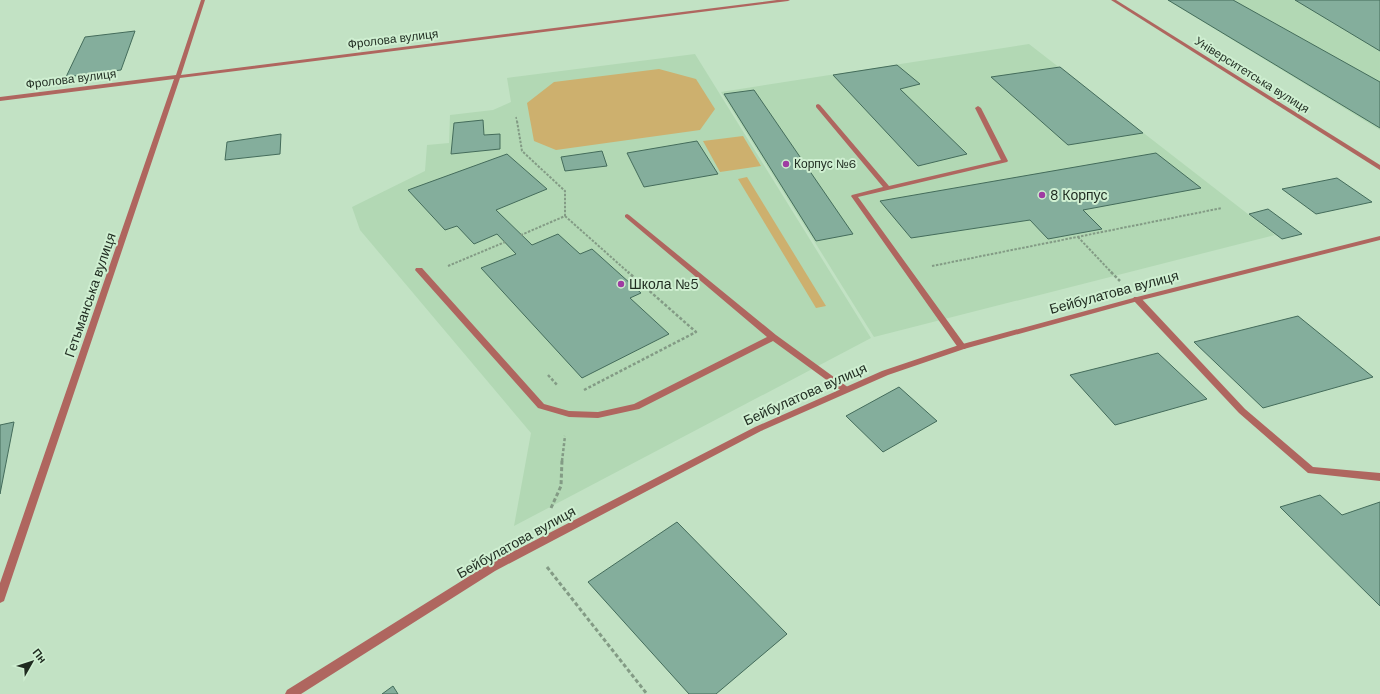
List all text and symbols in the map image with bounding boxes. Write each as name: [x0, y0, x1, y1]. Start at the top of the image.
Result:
street label: Фролова вулиця: [347, 26, 439, 52]
street label: Університетська вулиця: [1192, 33, 1312, 117]
street label: Фролова вулиця: [25, 66, 117, 92]
place label: Корпус №6: [794, 156, 856, 172]
marker: Корпус №6: [781, 159, 791, 169]
place label: 8 Корпус: [1050, 186, 1107, 204]
marker: 8 Корпус: [1037, 190, 1047, 200]
street label: Гетьманська вулиця: [60, 230, 120, 360]
street label: Бейбулатова вулиця: [1047, 266, 1181, 318]
place label: Школа №5: [629, 275, 699, 293]
marker: Школа №5: [616, 279, 626, 289]
street label: Бейбулатова вулиця: [741, 359, 869, 429]
street label: Бейбулатова вулиця: [453, 502, 579, 582]
north arrow: [12, 642, 52, 682]
text: Пн: [30, 646, 50, 666]

